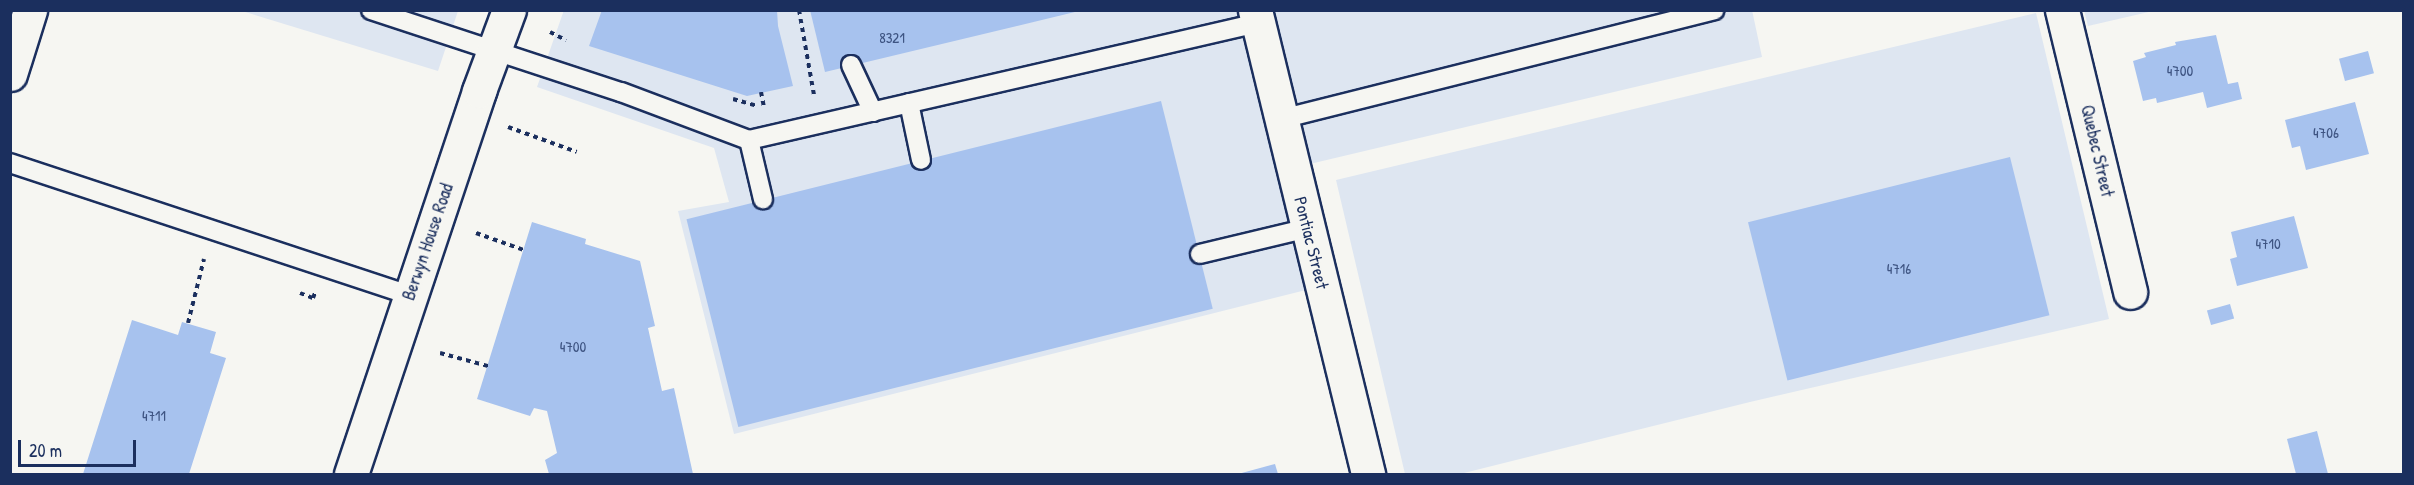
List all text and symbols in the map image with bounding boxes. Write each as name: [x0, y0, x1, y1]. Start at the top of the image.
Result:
house number: 8321: [879, 29, 905, 47]
house number: 4700: [2167, 62, 2193, 80]
street label: Quebec Street: [2076, 103, 2118, 199]
house number: 4706: [2313, 124, 2339, 142]
street label: Berwyn House Road: [398, 181, 458, 303]
street label: Pontiac Street: [1289, 195, 1333, 291]
house number: 4710: [2255, 235, 2281, 253]
house number: 4716: [1887, 260, 1911, 278]
house number: 4700: [560, 338, 586, 356]
house number: 4711: [142, 407, 166, 425]
scale bar: [21, 428, 140, 466]
text: 20 m: [29, 438, 62, 463]

